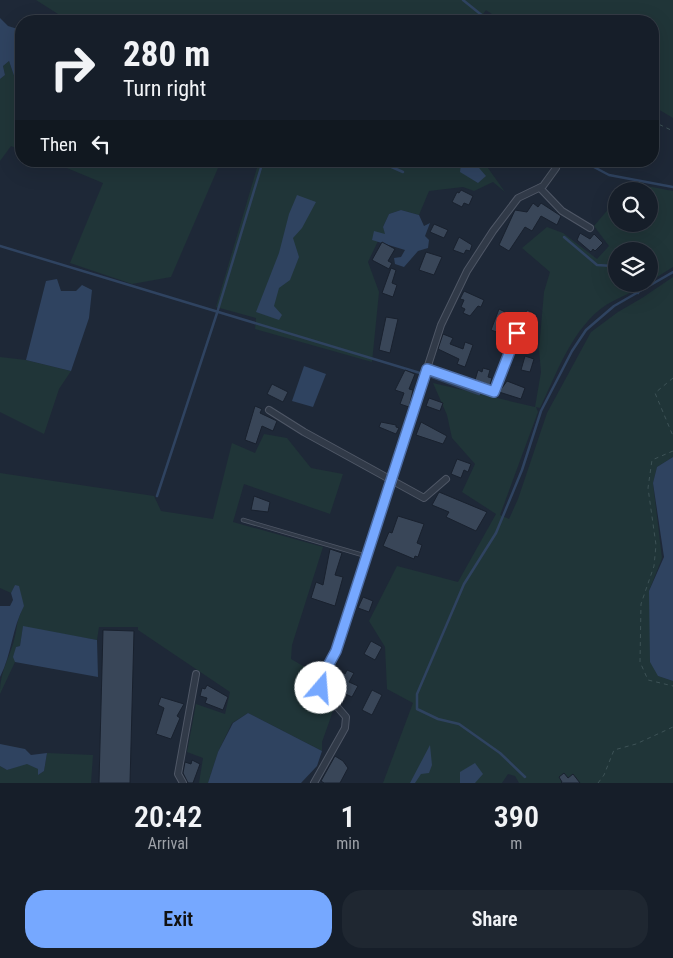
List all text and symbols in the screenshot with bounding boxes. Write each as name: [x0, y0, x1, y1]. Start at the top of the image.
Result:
text: 280 m: [123, 34, 210, 75]
icon: right: [40, 35, 105, 100]
text: Turn right: [123, 76, 206, 101]
icon: left: [87, 130, 115, 158]
text: Then: [40, 133, 77, 156]
map controls: [608, 182, 658, 292]
button: search: [608, 182, 658, 232]
button: layers: [608, 242, 658, 292]
pin: [496, 312, 538, 354]
icon: arrive: [503, 319, 531, 347]
position arrow: [294, 661, 346, 713]
text: 20:42: [134, 799, 202, 834]
text: 1: [340, 799, 356, 834]
text: 390: [494, 799, 539, 834]
text: Arrival: [148, 834, 188, 853]
text: min: [336, 834, 360, 853]
text: m: [510, 834, 522, 853]
button: Exit: [25, 890, 332, 948]
button: Share: [342, 890, 648, 948]

